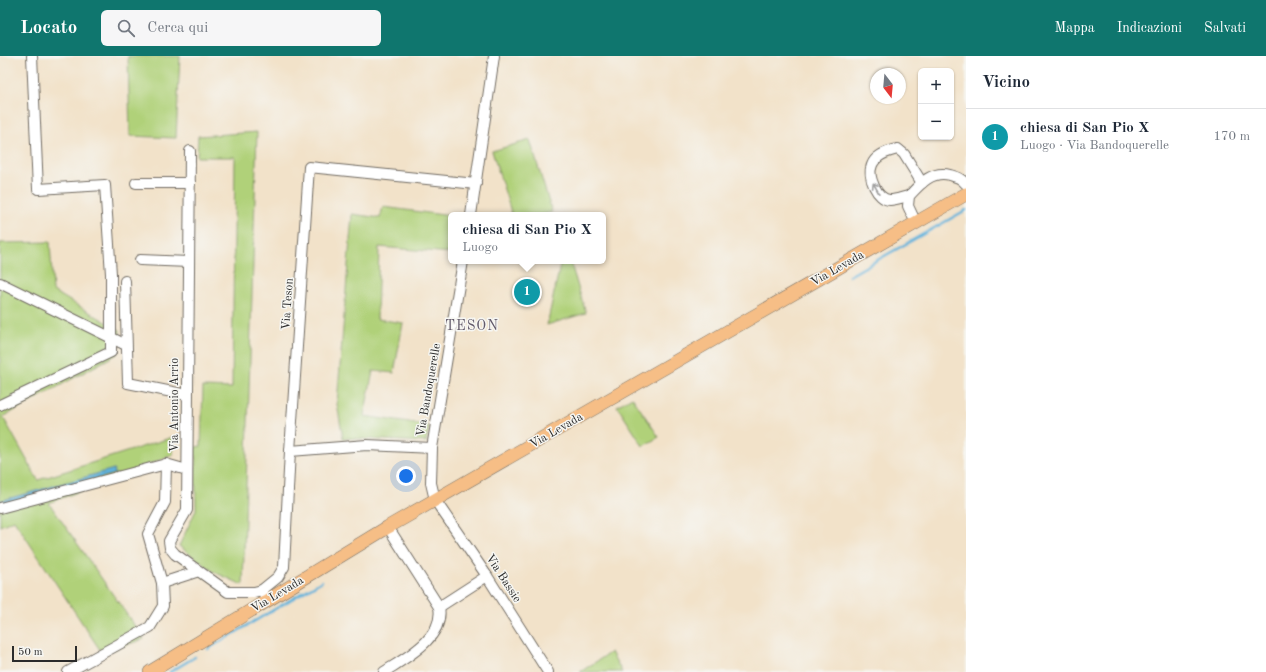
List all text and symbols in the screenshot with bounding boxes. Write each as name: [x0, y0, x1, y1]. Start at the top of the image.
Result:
search box: [101, 10, 381, 46]
icon: search: [115, 17, 137, 39]
text: Locato: [20, 19, 77, 38]
text: Cerca qui: [147, 21, 208, 36]
text: Mappa: [1055, 21, 1095, 35]
text: Indicazioni: [1117, 21, 1182, 35]
text: Salvati: [1204, 21, 1246, 35]
north arrow: [870, 68, 906, 104]
map controls: [918, 68, 954, 140]
button: +: [918, 68, 954, 104]
text: Vicino: [982, 74, 1030, 91]
button: −: [918, 104, 954, 140]
text: chiesa di San Pio X: [1020, 121, 1149, 136]
text: 1: [991, 130, 999, 143]
text: 170 m: [1213, 130, 1250, 143]
text: Luogo · Via Bandoquerelle: [1020, 139, 1169, 152]
one-way arrow: [872, 182, 879, 194]
popup: [448, 212, 606, 264]
text: chiesa di San Pio X: [462, 223, 592, 238]
text: Luogo: [462, 241, 498, 254]
street label: Via Levada: [809, 249, 866, 289]
street label: Via Teson: [280, 277, 296, 331]
pin: 1: [514, 277, 540, 307]
district label: TESON: [445, 319, 499, 333]
street label: Via Bandoquerelle: [415, 342, 443, 438]
street label: Via Antonio Arrio: [169, 358, 181, 452]
street label: Via Levada: [528, 411, 585, 451]
your location: [396, 466, 416, 486]
street label: Via Bassie: [483, 552, 523, 605]
street label: Via Levada: [249, 575, 306, 615]
scale bar: [12, 644, 77, 663]
text: 50 m: [18, 647, 43, 658]

